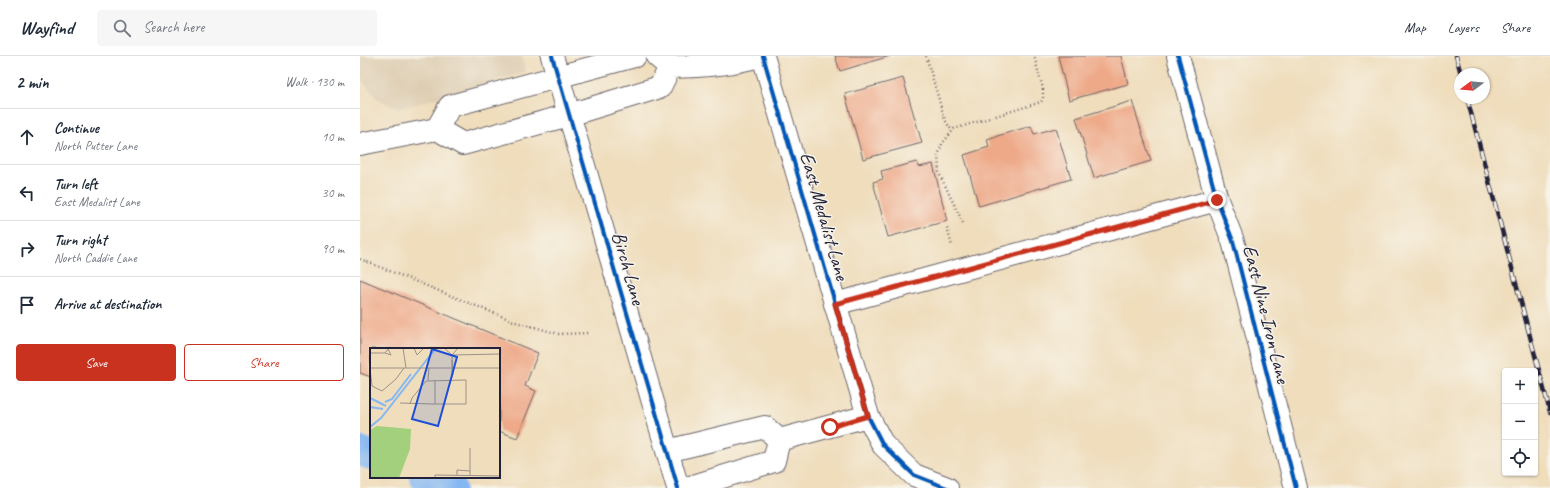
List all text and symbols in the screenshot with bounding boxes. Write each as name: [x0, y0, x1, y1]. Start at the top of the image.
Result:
search box: [97, 10, 377, 46]
text: Wayfind: [20, 16, 73, 40]
icon: search: [111, 17, 133, 39]
text: Search here: [143, 18, 204, 37]
text: Map: [1404, 19, 1426, 36]
text: Layers: [1448, 19, 1479, 36]
text: Share: [1501, 19, 1530, 36]
north arrow: [1454, 68, 1490, 104]
text: 2 min: [16, 72, 49, 93]
text: Walk · 130 m: [285, 74, 344, 90]
text: Continue: [54, 119, 99, 138]
icon: ahead: [16, 126, 38, 148]
text: 10 m: [322, 129, 344, 145]
text: North Putter Lane: [54, 138, 137, 154]
street label: East Medalist Lane: [794, 149, 855, 284]
text: Turn left: [54, 175, 97, 194]
icon: left: [16, 182, 38, 204]
text: 30 m: [322, 185, 344, 201]
route end: [1208, 191, 1226, 209]
text: East Medalist Lane: [54, 194, 140, 210]
street label: Birch Lane: [606, 229, 651, 309]
text: Turn right: [54, 231, 107, 250]
icon: right: [16, 238, 38, 260]
text: 90 m: [322, 241, 344, 257]
street label: East Nine Iron Lane: [1237, 242, 1296, 387]
text: North Caddie Lane: [54, 250, 137, 266]
icon: arrive: [16, 294, 38, 316]
text: Arrive at destination: [54, 295, 161, 314]
button: Save: [16, 344, 176, 381]
button: Share: [184, 344, 344, 381]
inset map: [370, 348, 500, 478]
map controls: [1502, 368, 1538, 476]
button: +: [1502, 368, 1538, 404]
button: −: [1502, 404, 1538, 440]
route start: [821, 418, 839, 436]
button: locate: [1502, 440, 1538, 476]

